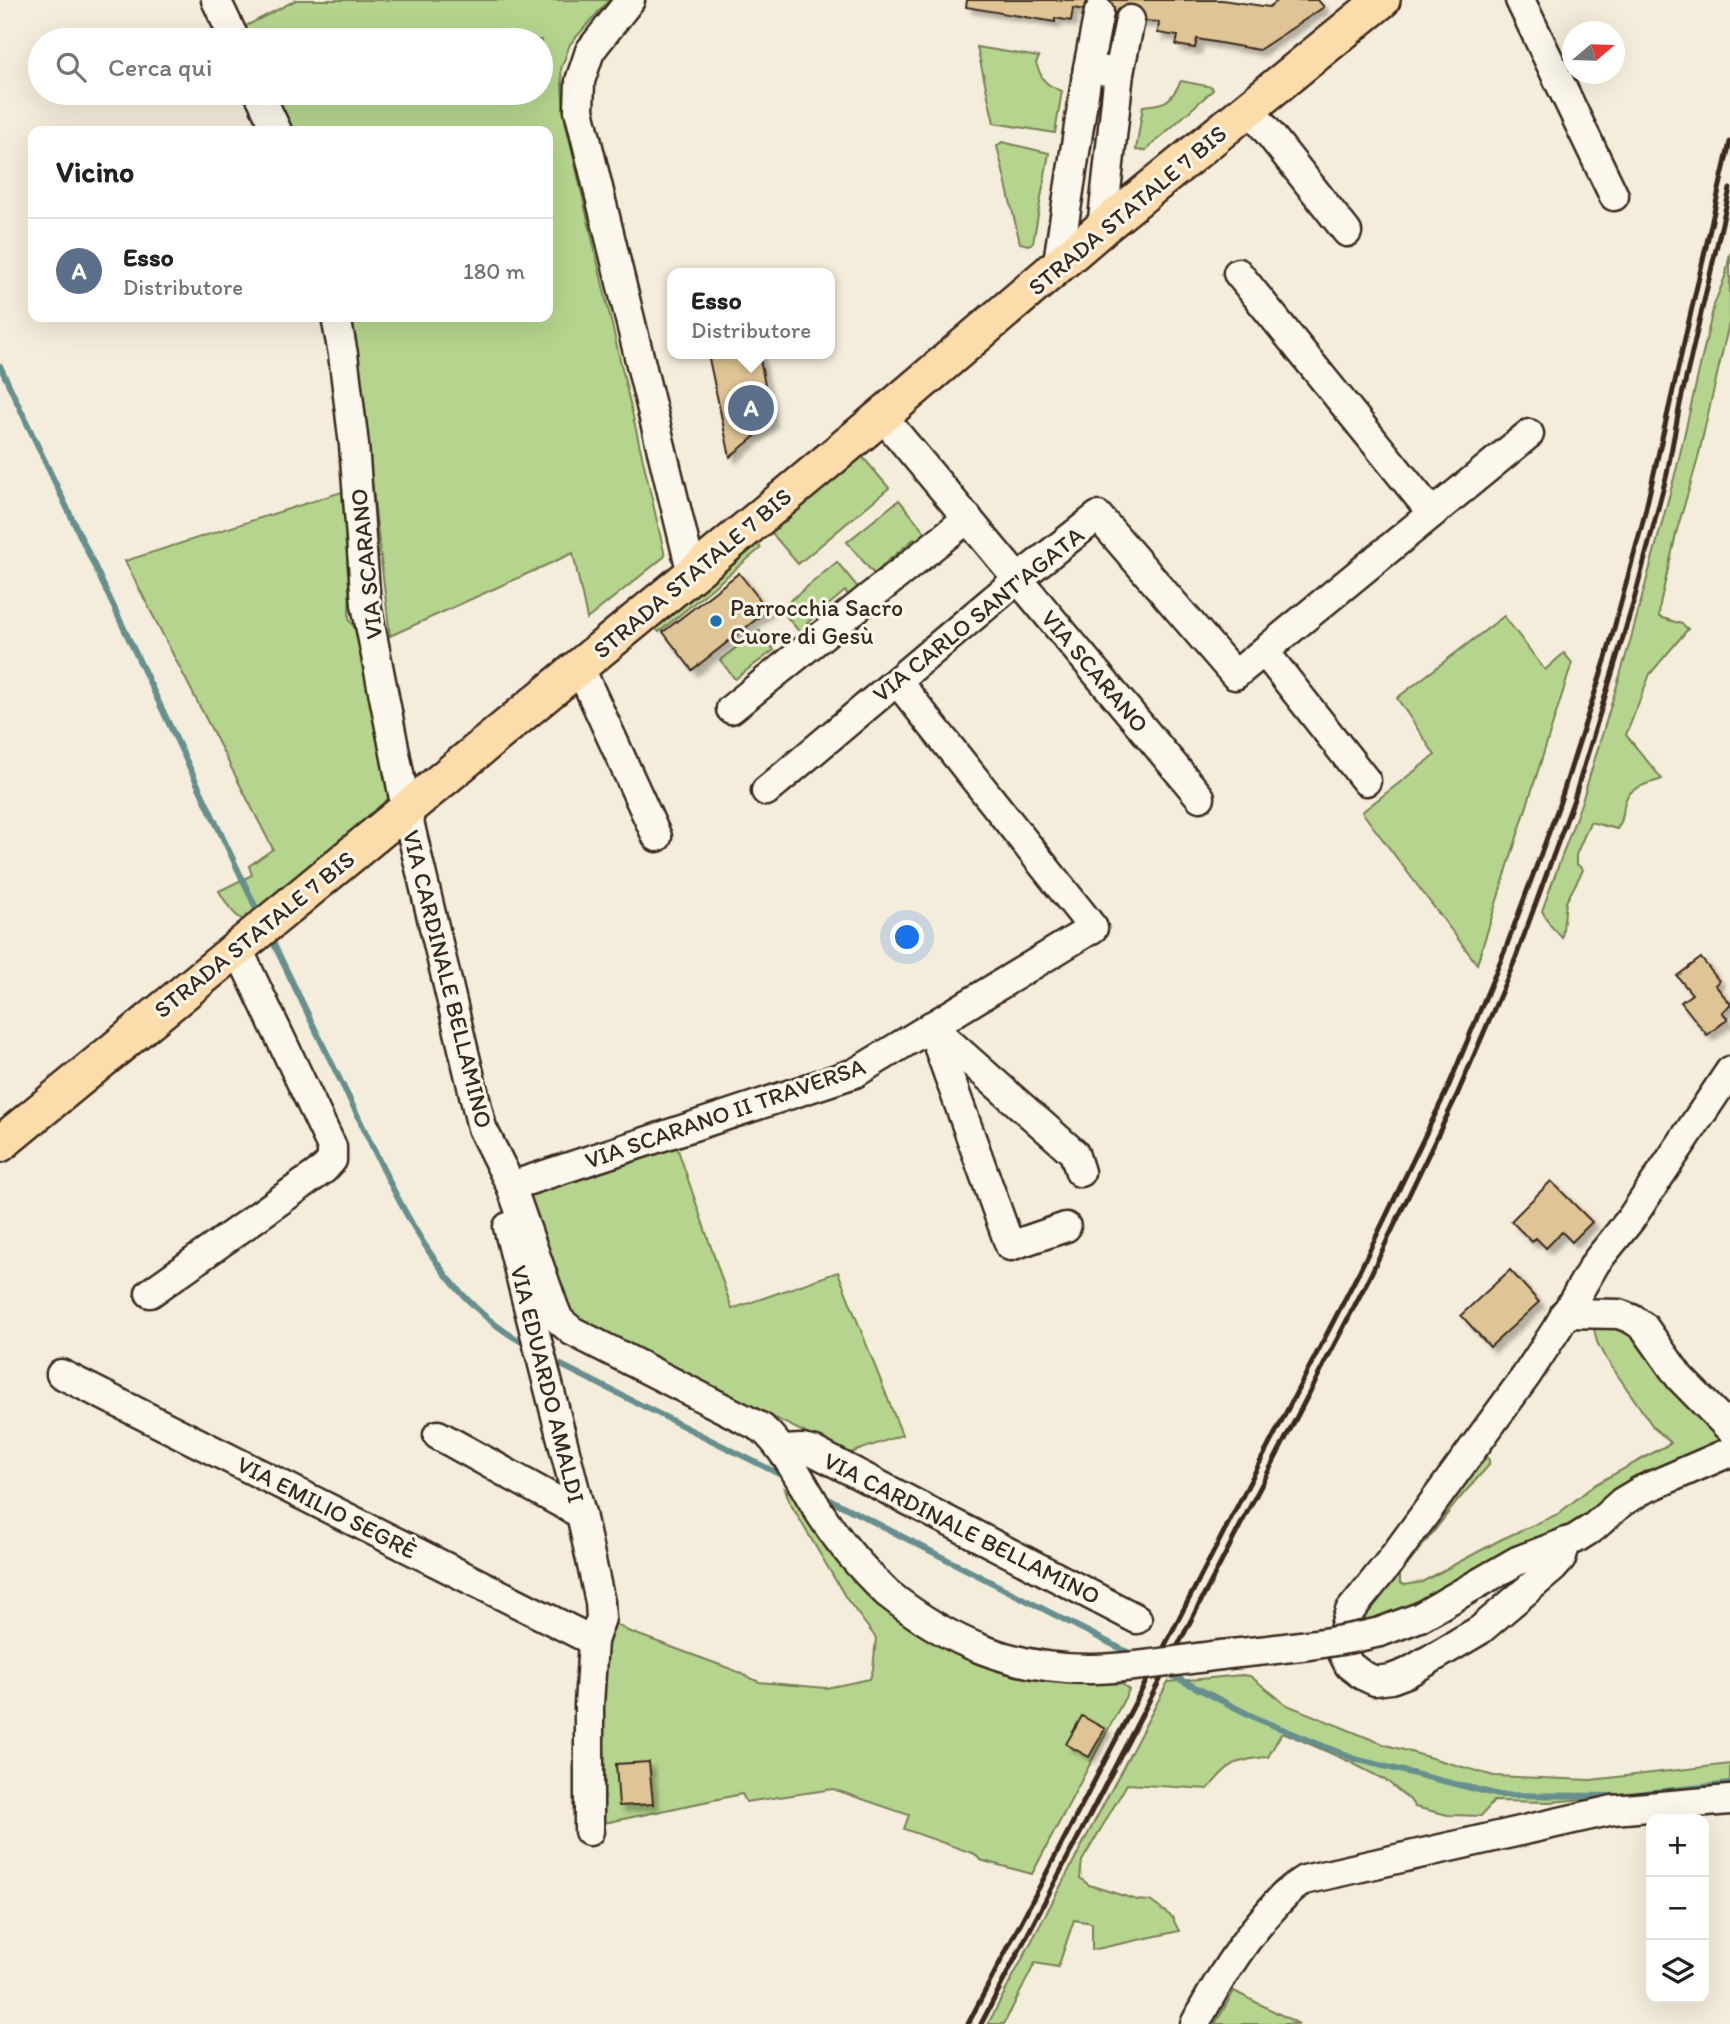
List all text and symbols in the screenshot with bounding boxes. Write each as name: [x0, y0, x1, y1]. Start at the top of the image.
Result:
north arrow: [1562, 21, 1625, 84]
search box: [28, 28, 553, 105]
icon: search: [52, 48, 90, 86]
text: Cerca qui: [108, 51, 212, 83]
street label: STRADA STATALE 7 BIS: [1022, 119, 1232, 301]
text: Vicino: [56, 153, 134, 190]
text: Esso: [123, 241, 174, 273]
text: A: [72, 257, 86, 285]
text: 180 m: [463, 257, 525, 285]
popup: [667, 268, 835, 359]
text: Distributore: [123, 273, 243, 301]
text: Esso: [691, 284, 742, 316]
text: Distributore: [691, 316, 811, 344]
pin: A: [728, 382, 774, 434]
street label: STRADA STATALE 7 BIS: [587, 482, 797, 664]
street label: VIA SCARANO: [344, 487, 388, 641]
street label: VIA CARLO SANT'AGATA: [867, 520, 1089, 708]
place label: Parrocchia Sacro Cuore di Gesù: [730, 593, 903, 650]
street label: VIA SCARANO: [1035, 604, 1155, 738]
marker: Parrocchia Sacro Cuore di Gesù: [708, 613, 724, 629]
street label: VIA CARDINALE BELLAMINO: [397, 827, 499, 1131]
street label: STRADA STATALE 7 BIS: [148, 844, 360, 1024]
your location: [890, 920, 924, 954]
street label: VIA SCARANO II TRAVERSA: [581, 1051, 869, 1175]
street label: VIA EDUARDO AMALDI: [504, 1262, 592, 1506]
street label: VIA CARDINALE BELLAMINO: [819, 1446, 1105, 1610]
street label: VIA EMILIO SEGRÈ: [232, 1449, 422, 1565]
map controls: [1646, 1814, 1709, 2003]
button: +: [1646, 1814, 1709, 1877]
button: −: [1646, 1877, 1709, 1940]
button: layers: [1646, 1940, 1709, 2003]

